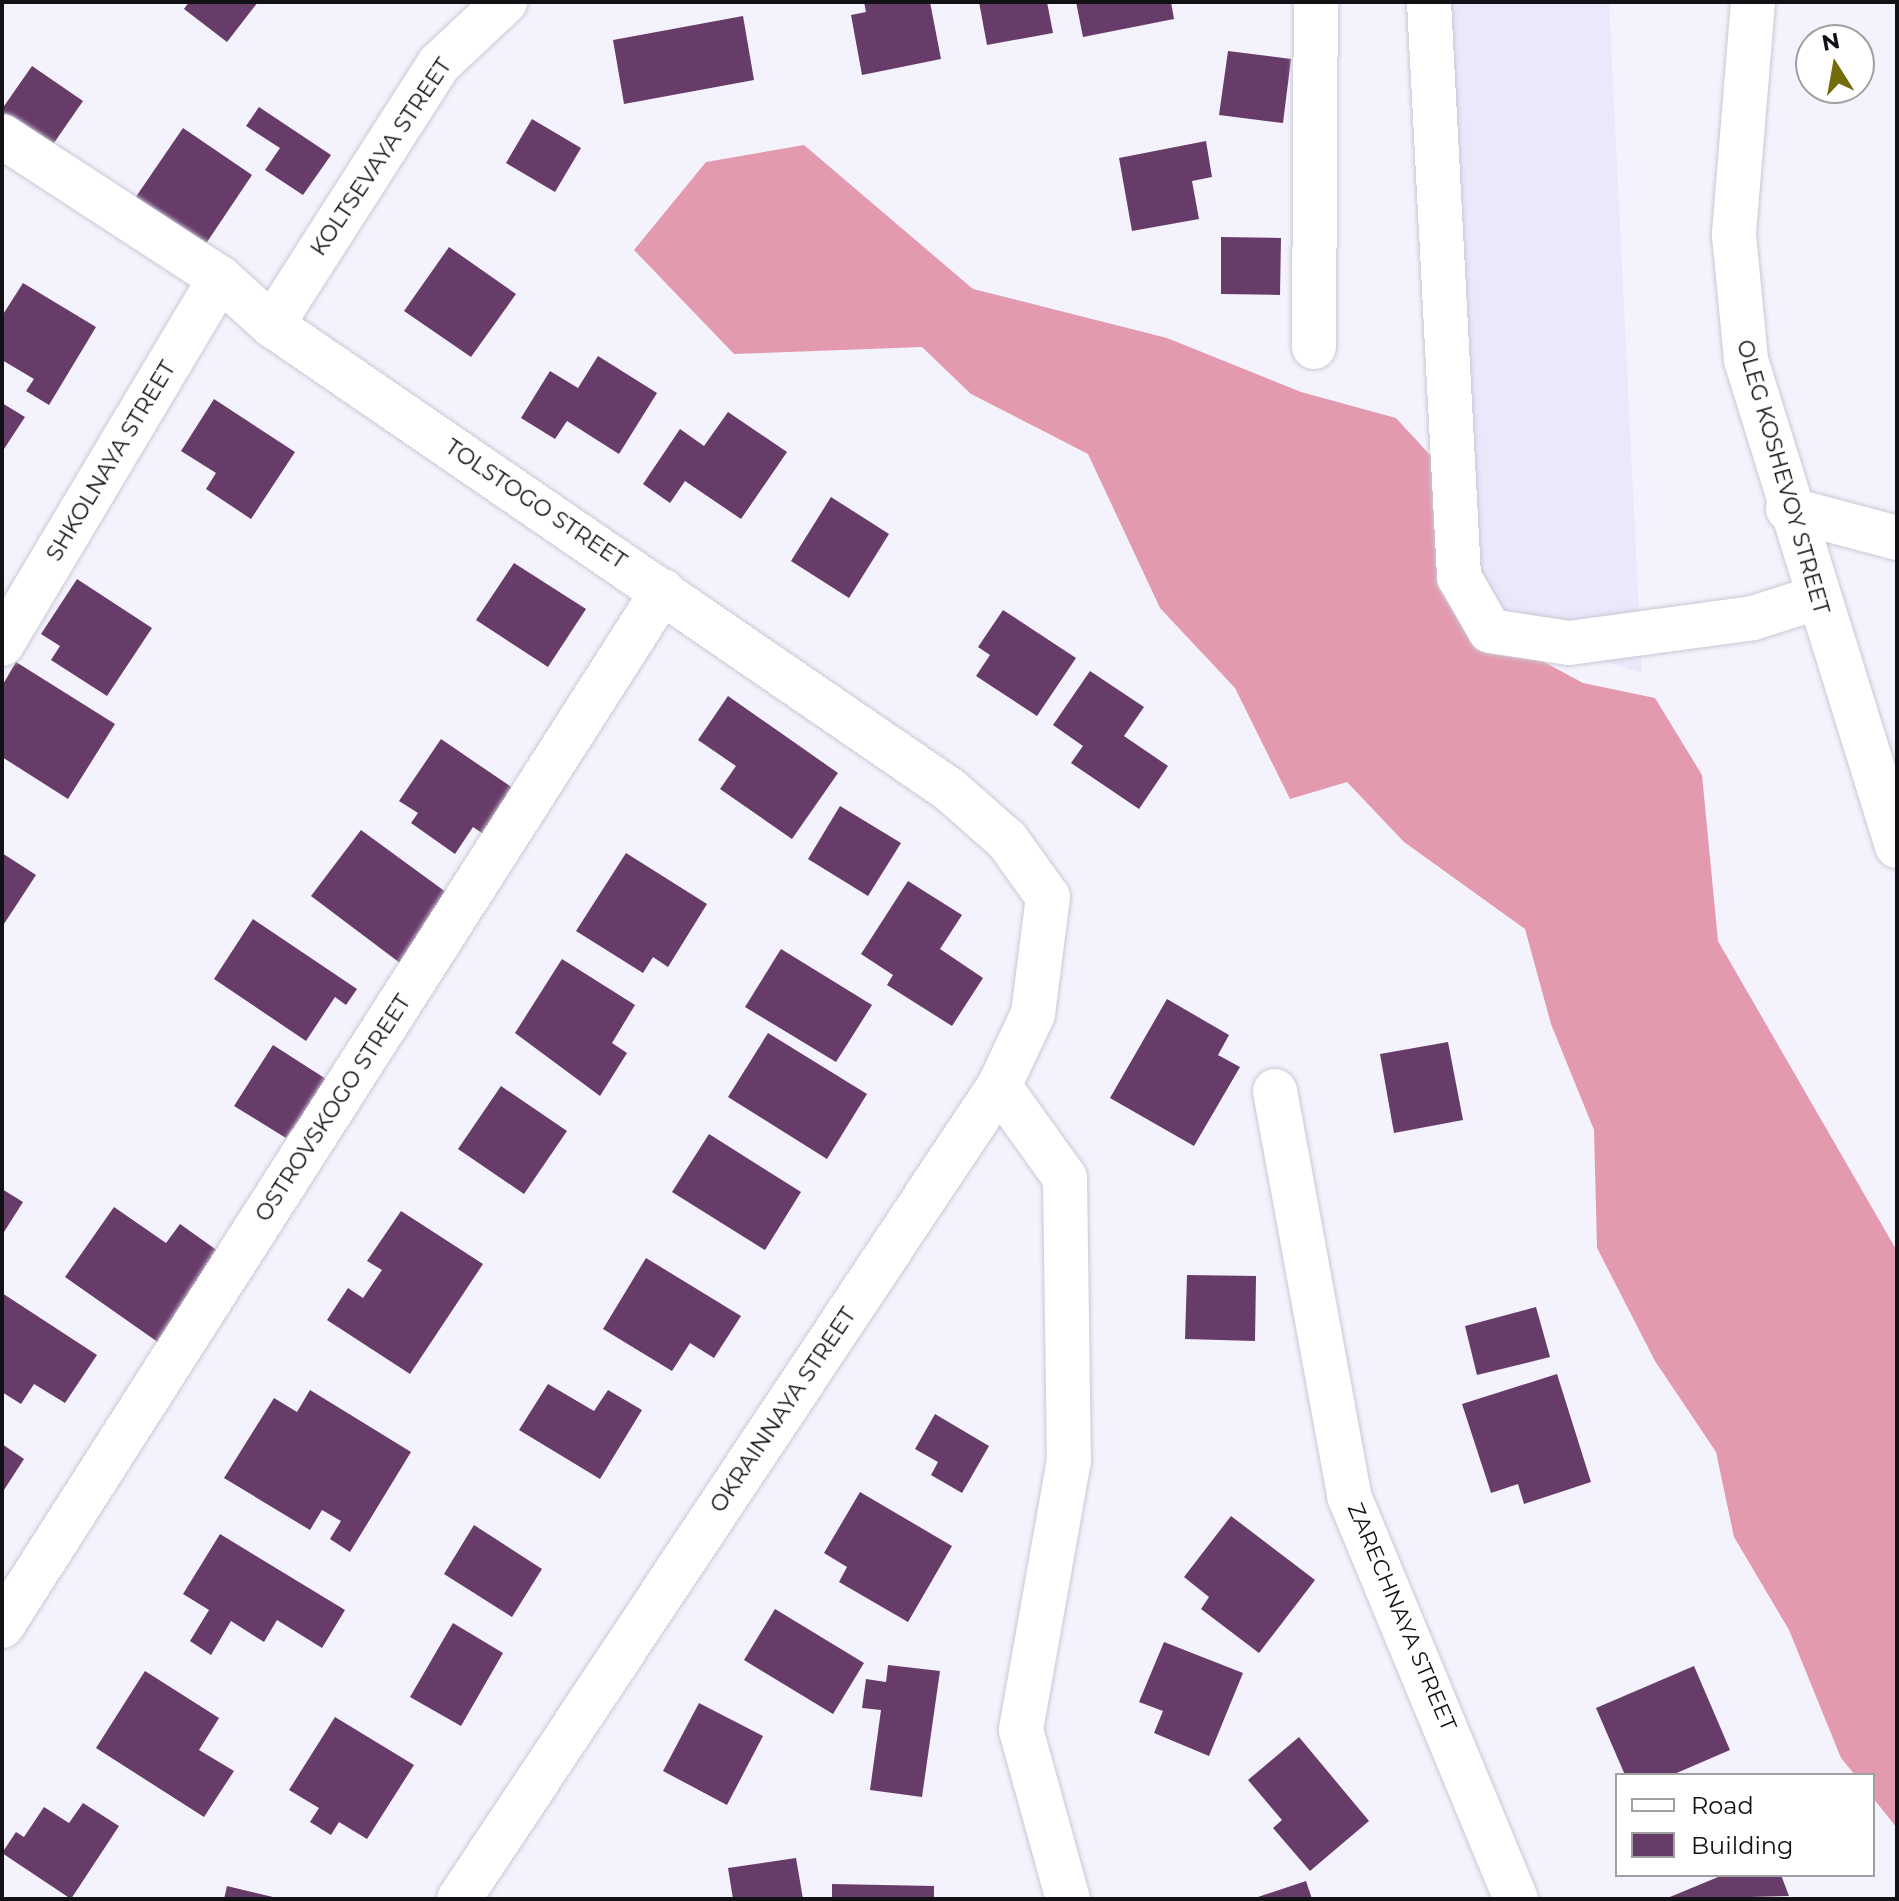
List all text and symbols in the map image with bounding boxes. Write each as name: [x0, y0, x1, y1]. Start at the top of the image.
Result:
north arrow: [1795, 24, 1875, 104]
text: N: [1819, 27, 1842, 57]
street label: KOLTSEVAYA STREET: [305, 53, 457, 261]
street label: OLEG KOSHEVOY STREET: [1731, 337, 1835, 617]
street label: SHKOLNAYA STREET: [41, 356, 181, 566]
street label: TOLSTOGO STREET: [440, 434, 632, 574]
street label: OSTROVSKOGO STREET: [250, 990, 416, 1226]
street label: OKRAINNAYA STREET: [705, 1303, 861, 1517]
street label: ZARECHNAYA STREET: [1342, 1499, 1462, 1735]
legend: [1615, 1773, 1875, 1877]
text: Road: [1691, 1791, 1754, 1820]
text: Building: [1691, 1831, 1794, 1860]

